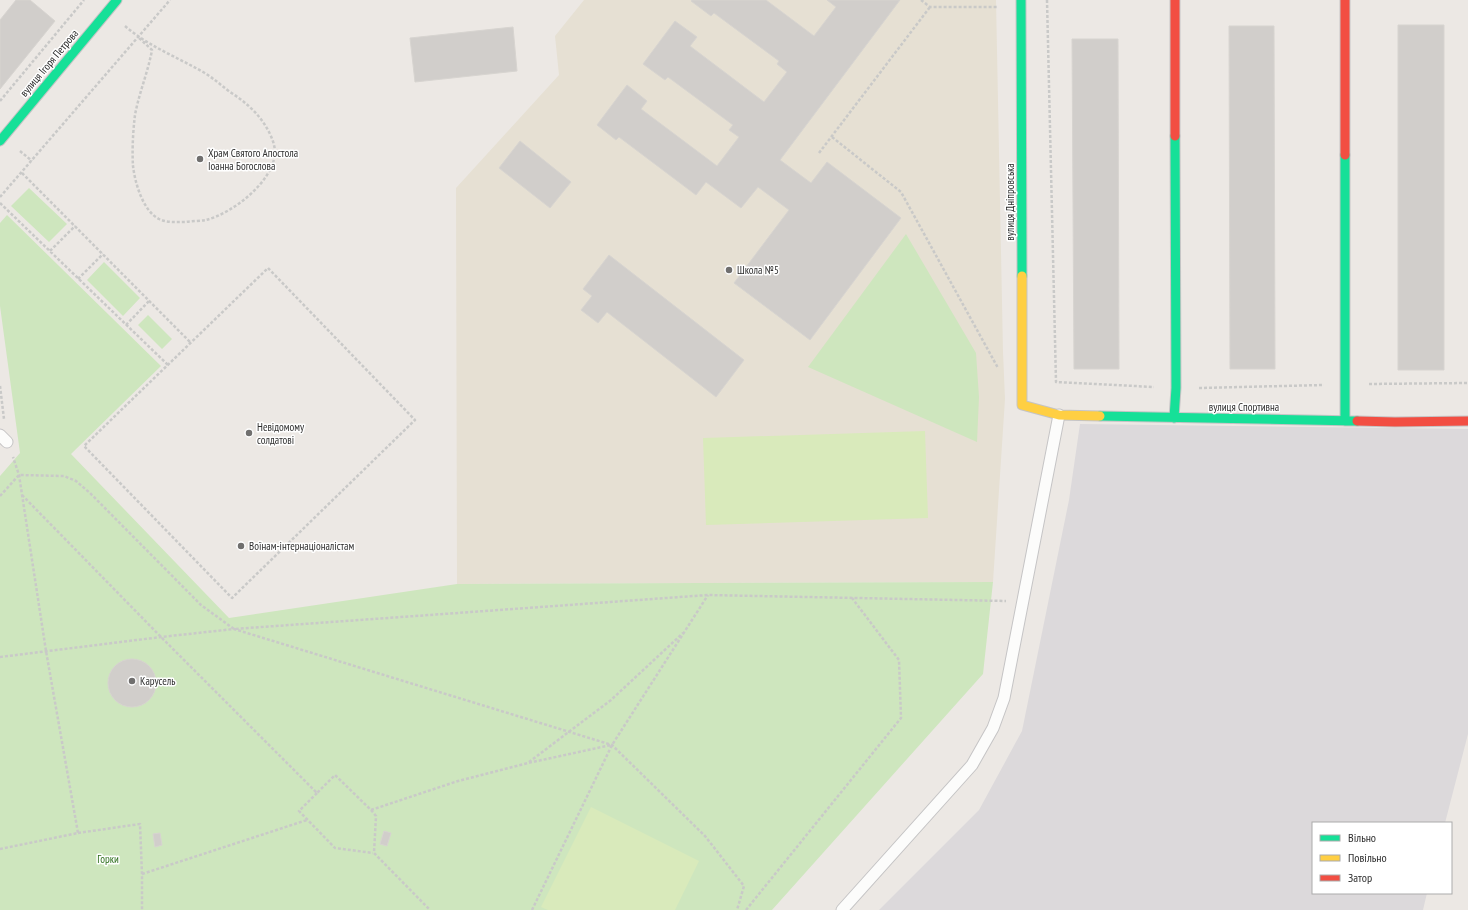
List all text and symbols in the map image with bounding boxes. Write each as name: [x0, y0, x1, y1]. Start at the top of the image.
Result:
street label: вулиця Ігоря Петрова: [17, 27, 81, 99]
place label: Храм Святого Апостола Іоанна Богослова: [208, 146, 298, 173]
marker: Храм Святого Апостола Іоанна Богослова: [195, 154, 205, 164]
street label: вулиця Дніпровська: [1003, 163, 1017, 241]
place label: Школа №5: [737, 263, 779, 277]
marker: Школа №5: [724, 265, 734, 275]
street label: вулиця Спортивна: [1209, 400, 1279, 414]
place label: Невідомому солдатові: [257, 420, 305, 447]
marker: Невідомому солдатові: [244, 428, 254, 438]
place label: Воїнам-інтернаціоналістам: [249, 539, 354, 553]
marker: Воїнам-інтернаціоналістам: [236, 541, 246, 551]
place label: Карусель: [140, 674, 175, 688]
marker: Карусель: [127, 676, 137, 686]
legend: [1312, 822, 1452, 894]
text: Вільно: [1348, 830, 1376, 845]
text: Повільно: [1348, 850, 1387, 865]
park label: Горки: [97, 852, 119, 866]
text: Затор: [1348, 870, 1372, 885]

